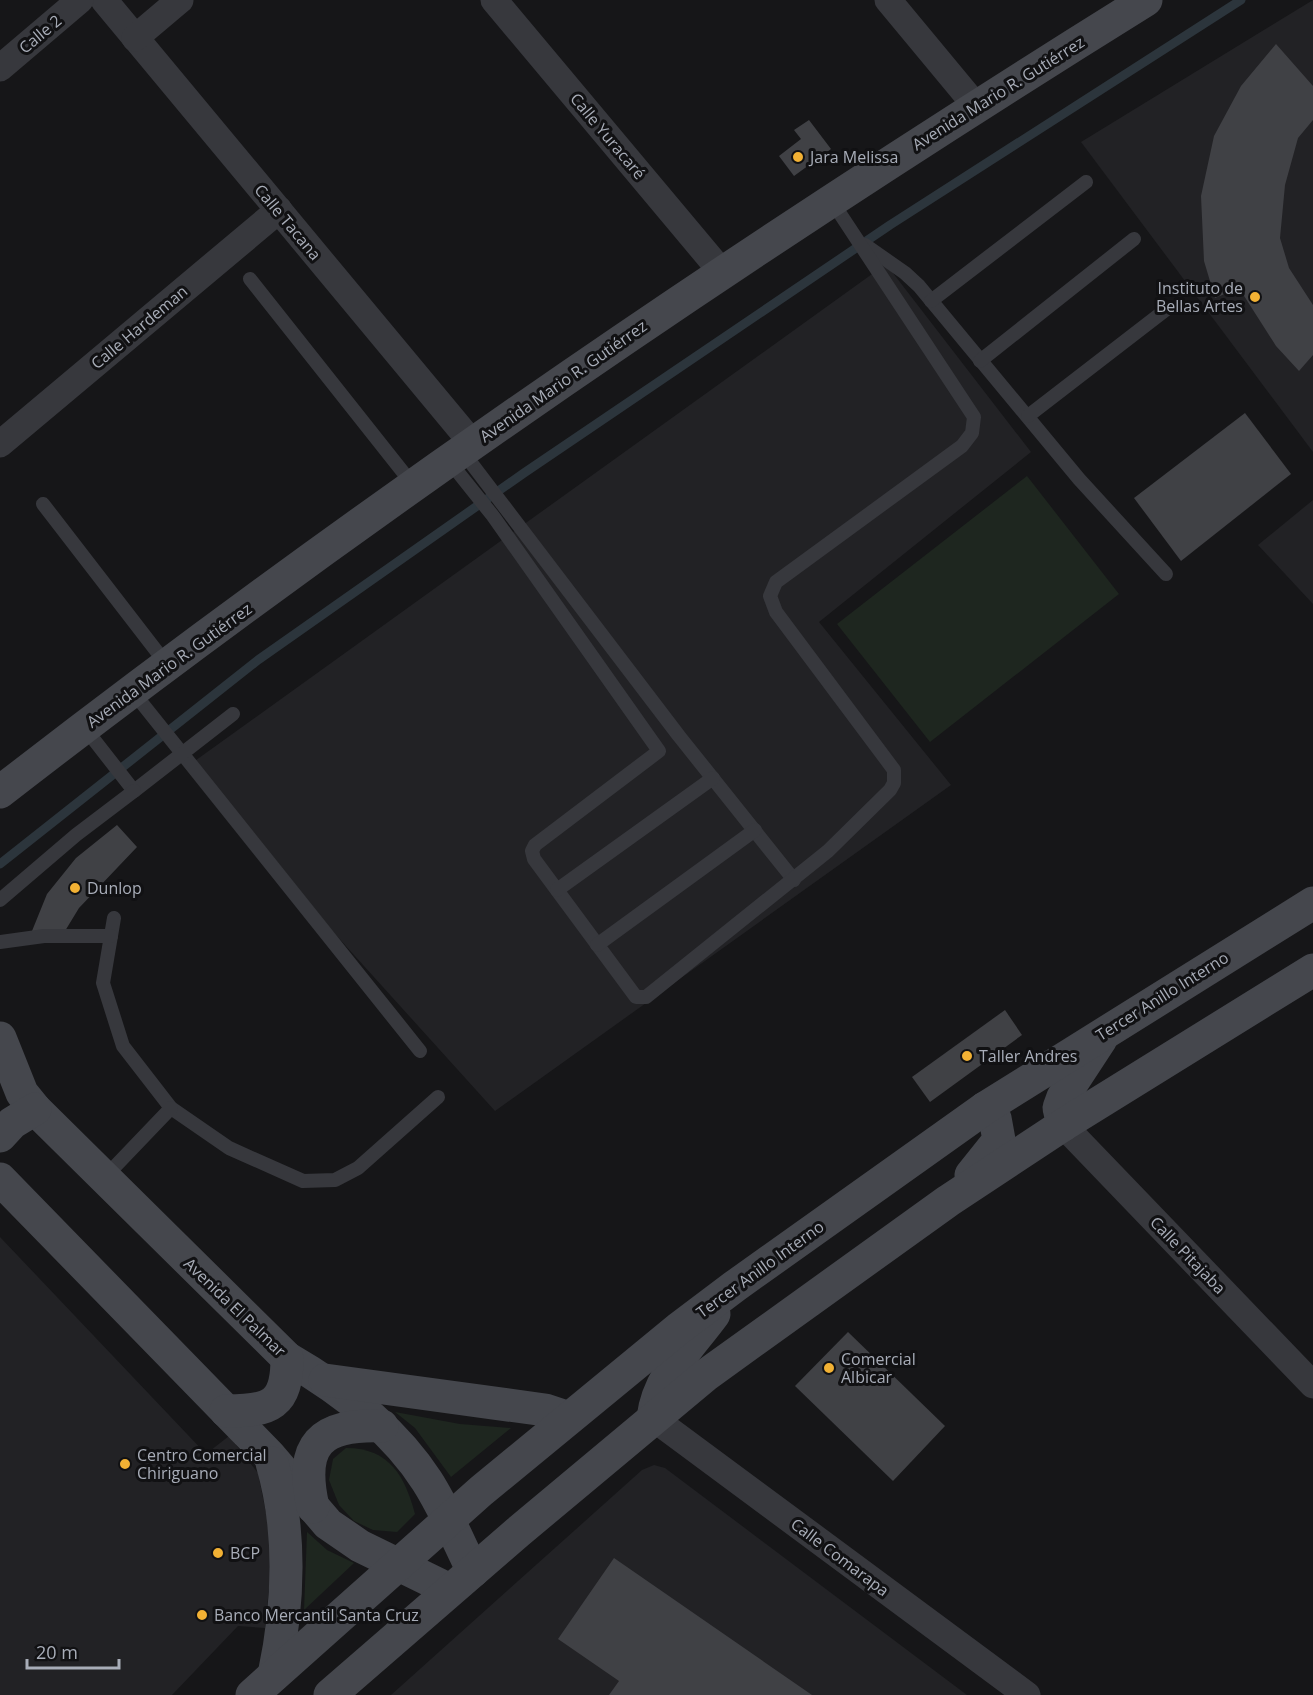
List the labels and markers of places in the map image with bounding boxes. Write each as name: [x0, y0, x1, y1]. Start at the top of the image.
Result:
place label: Jara Melissa: [808, 146, 898, 168]
marker: Jara Melissa: [791, 150, 805, 164]
place label: Instituto de Bellas Artes: [1156, 277, 1243, 317]
marker: Instituto de Bellas Artes: [1248, 290, 1262, 304]
place label: Dunlop: [87, 877, 142, 899]
marker: Dunlop: [68, 881, 82, 895]
place label: Taller Andres: [979, 1045, 1077, 1067]
marker: Taller Andres: [960, 1049, 974, 1063]
place label: Comercial Albicar: [841, 1348, 916, 1388]
marker: Comercial Albicar: [822, 1361, 836, 1375]
place label: Centro Comercial Chiriguano: [137, 1444, 267, 1484]
marker: Centro Comercial Chiriguano: [118, 1457, 132, 1471]
place label: BCP: [230, 1542, 260, 1564]
marker: BCP: [211, 1546, 225, 1560]
place label: Banco Mercantil Santa Cruz: [214, 1604, 419, 1626]
marker: Banco Mercantil Santa Cruz: [195, 1608, 209, 1622]

